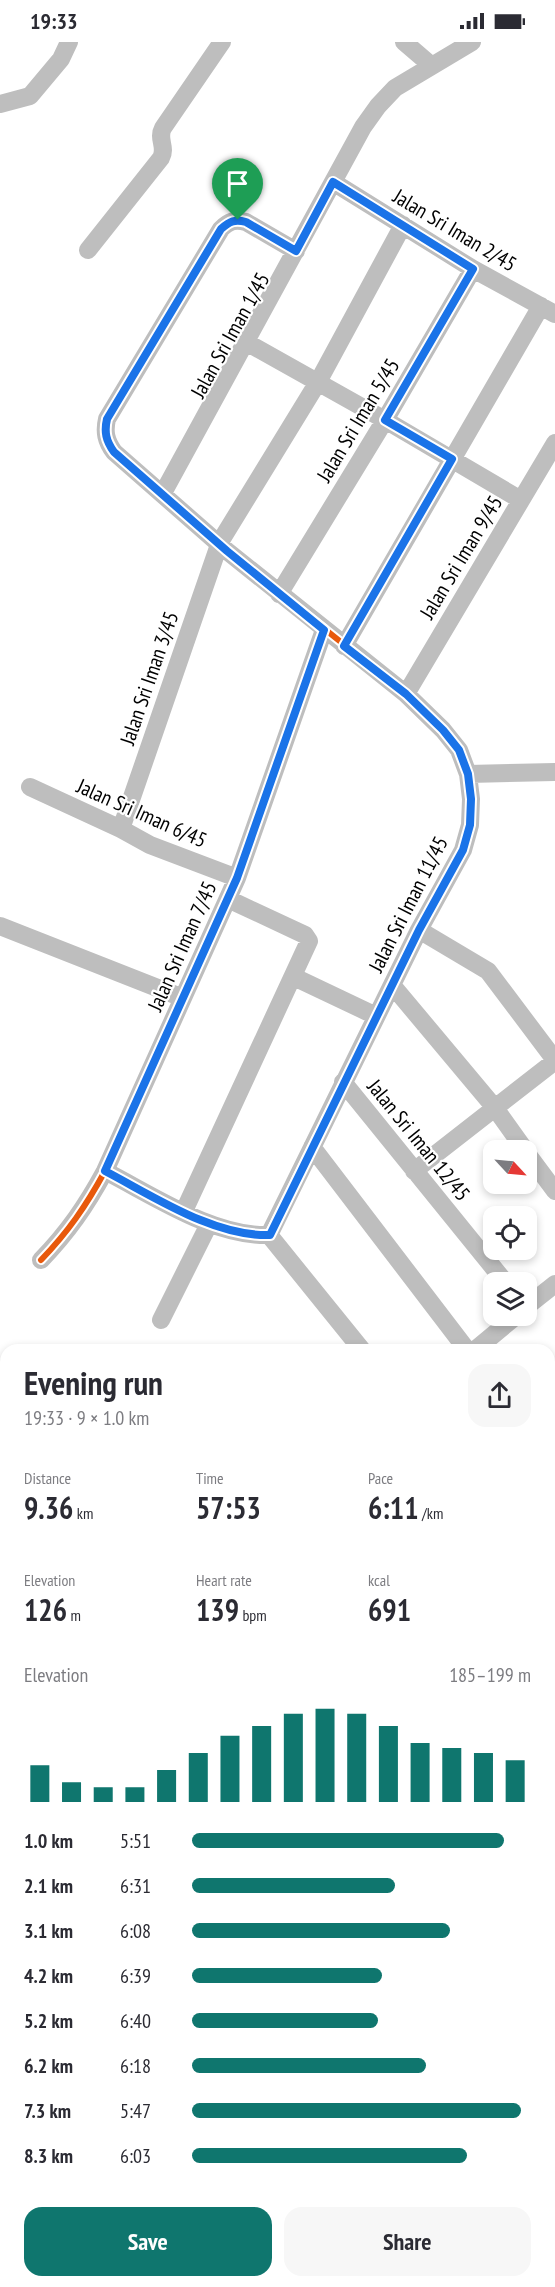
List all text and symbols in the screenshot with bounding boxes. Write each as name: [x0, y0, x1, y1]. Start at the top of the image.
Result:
text: 19:33: [30, 7, 78, 35]
pin: [212, 158, 263, 220]
icon: arrive: [221, 167, 254, 200]
street label: Jalan Sri Iman 2/45: [387, 182, 522, 277]
street label: Jalan Sri Iman 1/45: [184, 268, 276, 403]
street label: Jalan Sri Iman 5/45: [310, 353, 405, 488]
street label: Jalan Sri Iman 9/45: [413, 490, 508, 625]
street label: Jalan Sri Iman 3/45: [113, 608, 184, 749]
street label: Jalan Sri Iman 6/45: [72, 772, 211, 854]
street label: Jalan Sri Iman 11/45: [362, 832, 454, 977]
street label: Jalan Sri Iman 7/45: [141, 877, 223, 1016]
street label: Jalan Sri Iman 12/45: [361, 1073, 476, 1206]
north arrow: [483, 1140, 537, 1194]
map controls: [483, 1140, 537, 1326]
button: locate: [483, 1206, 537, 1260]
button: layers: [483, 1272, 537, 1326]
text: Evening run: [24, 1361, 163, 1404]
button: share: [468, 1364, 531, 1427]
text: 19:33 · 9 × 1.0 km: [24, 1405, 149, 1431]
text: Distance: [24, 1468, 71, 1488]
text: Time: [196, 1468, 224, 1488]
text: Pace: [368, 1468, 393, 1488]
text: 9.36: [24, 1488, 73, 1527]
text: 57:53: [196, 1488, 261, 1527]
text: 6:11: [368, 1488, 419, 1527]
text: km: [73, 1503, 93, 1523]
text: /km: [419, 1503, 443, 1523]
text: Elevation: [24, 1570, 75, 1590]
text: Heart rate: [196, 1570, 252, 1590]
text: kcal: [368, 1570, 390, 1590]
text: 126: [24, 1590, 67, 1629]
text: 139: [196, 1590, 239, 1629]
text: 691: [368, 1590, 411, 1629]
text: m: [67, 1605, 81, 1625]
text: bpm: [239, 1605, 267, 1625]
text: Elevation: [24, 1662, 88, 1688]
text: 185–199 m: [449, 1662, 531, 1688]
text: 1.0 km: [24, 1828, 73, 1854]
text: 5:51: [120, 1828, 151, 1854]
text: 2.1 km: [24, 1873, 73, 1899]
text: 6:31: [120, 1873, 151, 1899]
text: 3.1 km: [24, 1918, 73, 1944]
text: 6:08: [120, 1918, 151, 1944]
text: 4.2 km: [24, 1963, 73, 1989]
text: 6:39: [120, 1963, 151, 1989]
text: 5.2 km: [24, 2008, 73, 2034]
text: 6:40: [120, 2008, 151, 2034]
text: 6.2 km: [24, 2053, 73, 2079]
text: 6:18: [120, 2053, 151, 2079]
text: 7.3 km: [24, 2098, 71, 2124]
text: 5:47: [120, 2098, 151, 2124]
text: 8.3 km: [24, 2143, 73, 2169]
text: 6:03: [120, 2143, 151, 2169]
button: Save: [24, 2207, 272, 2276]
button: Share: [284, 2207, 531, 2276]

